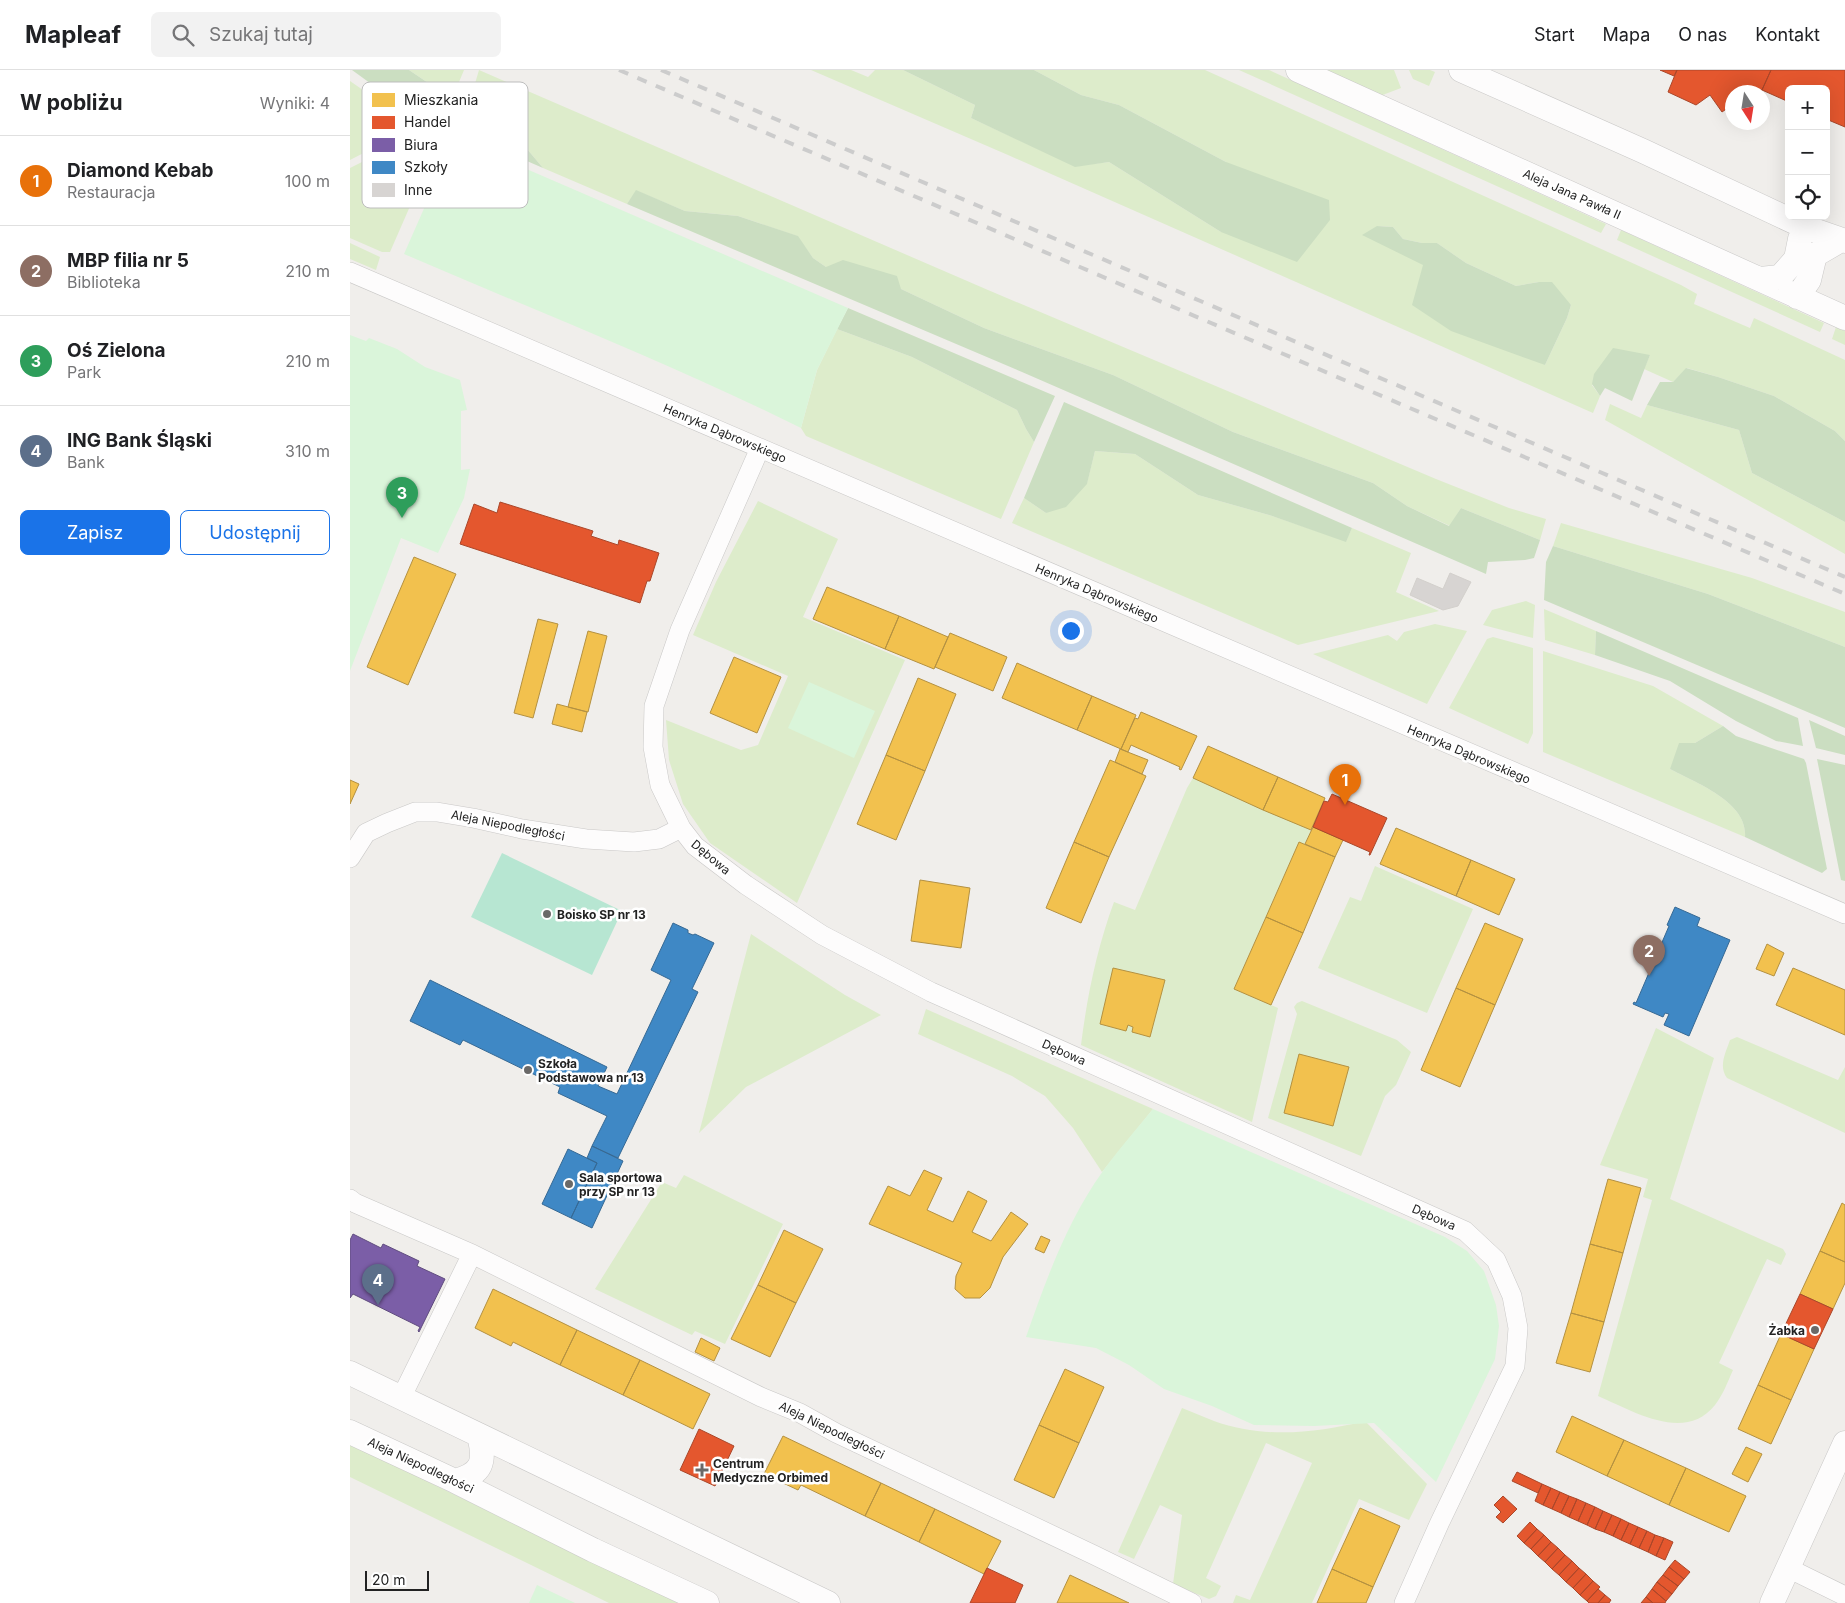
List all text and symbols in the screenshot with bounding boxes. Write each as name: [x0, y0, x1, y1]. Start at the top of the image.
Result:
search box: [151, 12, 501, 57]
text: Mapleaf: [25, 20, 121, 49]
icon: search: [169, 21, 197, 49]
text: Szukaj tutaj: [209, 23, 313, 46]
text: Start: [1534, 24, 1575, 45]
text: Mapa: [1603, 24, 1650, 45]
text: O nas: [1678, 24, 1727, 45]
text: Kontakt: [1755, 24, 1820, 45]
legend: [362, 82, 528, 208]
north arrow: [1725, 85, 1770, 130]
map controls: [1785, 85, 1830, 220]
button: +: [1785, 85, 1830, 130]
text: W pobliżu: [20, 90, 123, 115]
text: Mieszkania: [404, 91, 478, 108]
text: Wyniki: 4: [260, 93, 330, 113]
text: Handel: [404, 113, 451, 130]
button: −: [1785, 130, 1830, 175]
text: Biura: [404, 136, 438, 153]
text: Szkoły: [404, 158, 448, 175]
text: Diamond Kebab: [67, 159, 214, 182]
street label: Aleja Jana Pawła II: [1521, 166, 1623, 222]
text: 1: [33, 171, 39, 191]
text: 100 m: [285, 171, 330, 191]
button: locate: [1785, 175, 1830, 220]
text: Inne: [404, 181, 432, 198]
text: Restauracja: [67, 182, 156, 202]
text: MBP filia nr 5: [67, 249, 189, 272]
text: 2: [31, 261, 41, 281]
text: 210 m: [285, 261, 330, 281]
text: Biblioteka: [67, 272, 141, 292]
text: Oś Zielona: [67, 339, 166, 362]
text: 3: [31, 351, 41, 371]
text: 210 m: [285, 351, 330, 371]
text: Park: [67, 362, 101, 382]
street label: Henryka Dąbrowskiego: [661, 400, 789, 466]
text: ING Bank Śląski: [67, 429, 212, 452]
text: 4: [31, 441, 41, 461]
text: 310 m: [285, 441, 330, 461]
text: Bank: [67, 452, 105, 472]
pin: 3: [386, 477, 418, 518]
button: Zapisz: [20, 510, 170, 555]
button: Udostępnij: [180, 510, 330, 555]
street label: Henryka Dąbrowskiego: [1033, 560, 1161, 626]
your location: [1058, 618, 1084, 644]
street label: Henryka Dąbrowskiego: [1405, 721, 1533, 787]
pin: 1: [1329, 764, 1361, 805]
street label: Aleja Niepodległości: [450, 807, 566, 843]
street label: Dębowa: [688, 836, 734, 878]
place label: Boisko SP nr 13: [557, 907, 646, 922]
marker: Boisko SP nr 13: [541, 908, 553, 920]
pin: 2: [1633, 935, 1665, 976]
street label: Dębowa: [1040, 1036, 1088, 1068]
place label: Szkoła Podstawowa nr 13: [538, 1056, 644, 1085]
marker: Szkoła Podstawowa nr 13: [522, 1064, 534, 1076]
place label: Sala sportowa przy SP nr 13: [579, 1170, 662, 1199]
marker: Sala sportowa przy SP nr 13: [563, 1178, 575, 1190]
street label: Dębowa: [1410, 1201, 1458, 1233]
pin: 4: [362, 1264, 394, 1305]
place label: Żabka: [1769, 1323, 1805, 1338]
marker: Żabka: [1809, 1324, 1821, 1336]
street label: Aleja Niepodległości: [777, 1398, 887, 1462]
street label: Aleja Niepodległości: [365, 1434, 477, 1496]
place label: Centrum Medyczne Orbimed: [713, 1456, 828, 1485]
marker: Centrum Medyczne Orbimed: [695, 1463, 709, 1477]
scale bar: [365, 1568, 429, 1591]
text: 20 m: [372, 1571, 406, 1588]

